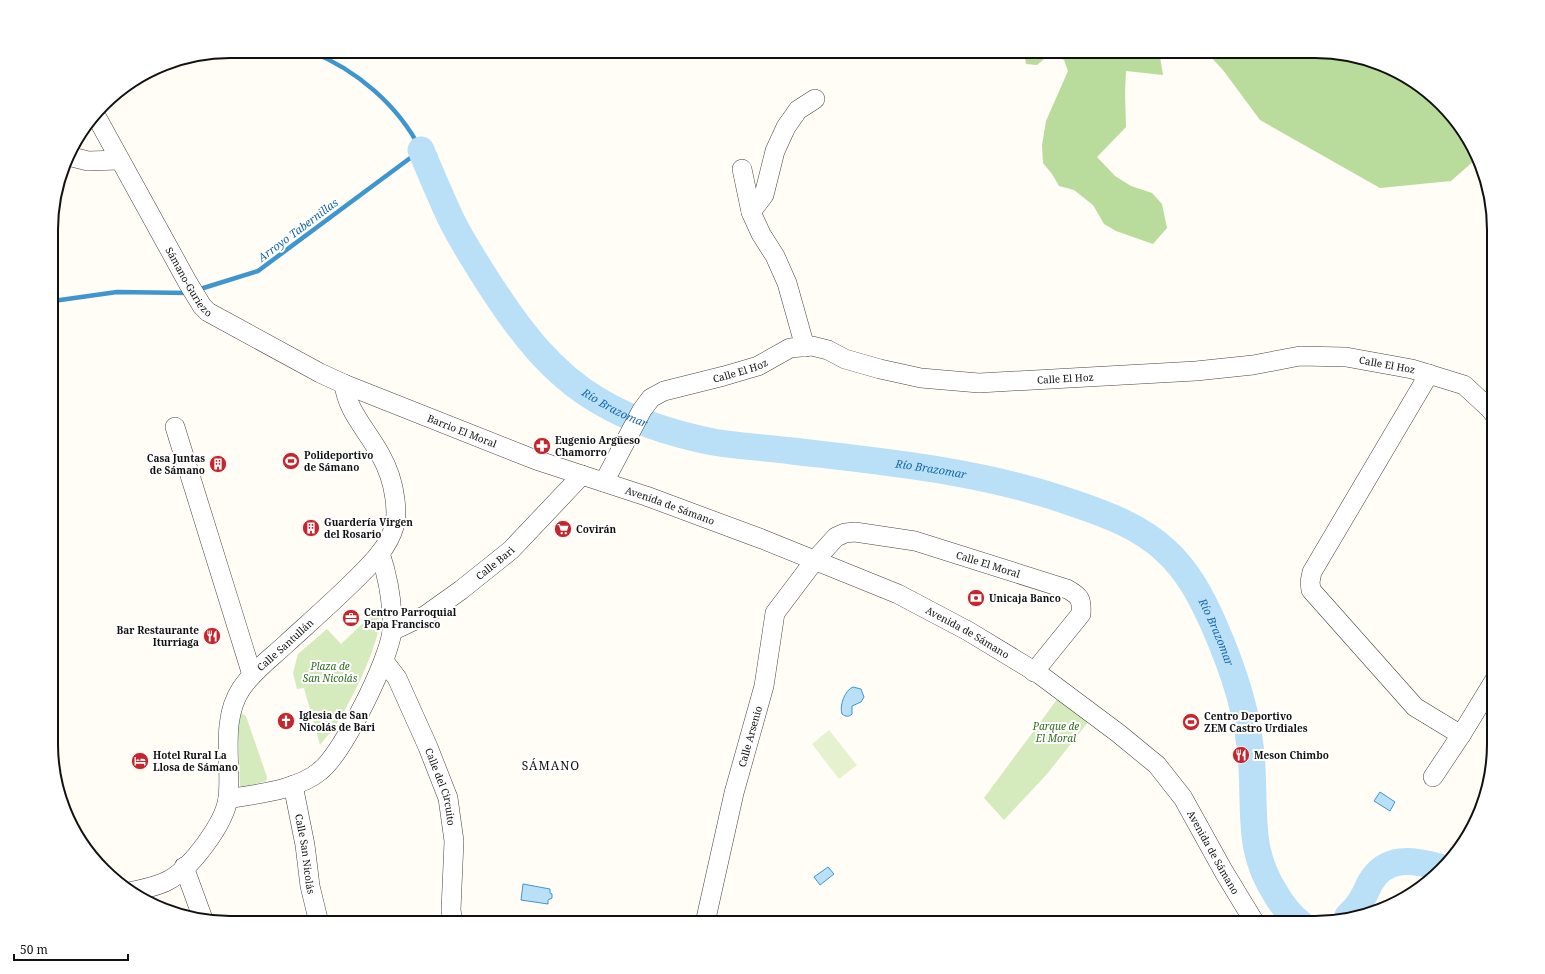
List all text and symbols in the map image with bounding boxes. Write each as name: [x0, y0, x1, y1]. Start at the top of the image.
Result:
water label: Arroyo Tabernillas: [254, 195, 341, 265]
street label: Sámano-Guriezo: [162, 244, 215, 320]
street label: Calle El Hoz: [1358, 353, 1417, 377]
street label: Calle El Hoz: [711, 355, 770, 386]
street label: Calle El Hoz: [1037, 370, 1094, 387]
water label: Río Brazomar: [579, 384, 651, 431]
street label: Barrio El Moral: [425, 411, 499, 451]
place label: Eugenio Argüeso Chamorro: [555, 433, 640, 459]
pharmacy icon: Eugenio Argüeso Chamorro: [532, 436, 552, 456]
place label: Polideportivo de Sámano: [304, 448, 373, 474]
place label: Casa Juntas de Sámano: [147, 451, 205, 477]
sports icon: Polideportivo de Sámano: [281, 451, 301, 471]
building icon: Casa Juntas de Sámano: [208, 454, 228, 474]
water label: Río Brazomar: [894, 455, 969, 482]
street label: Avenida de Sámano: [624, 483, 717, 528]
place label: Guardería Virgen del Rosario: [324, 515, 413, 541]
building icon: Guardería Virgen del Rosario: [301, 518, 321, 538]
supermarket icon: Covirán: [553, 519, 573, 539]
place label: Covirán: [576, 522, 616, 536]
street label: Calle Bari: [473, 543, 518, 583]
street label: Calle El Moral: [954, 547, 1022, 581]
bank icon: Unicaja Banco: [966, 588, 986, 608]
place label: Unicaja Banco: [989, 591, 1061, 605]
water label: Río Brazomar: [1195, 595, 1238, 668]
street label: Avenida de Sámano: [923, 603, 1012, 662]
place label: Centro Parroquial Papa Francisco: [364, 605, 457, 631]
office icon: Centro Parroquial Papa Francisco: [341, 608, 361, 628]
street label: Calle Santullán: [254, 615, 317, 674]
place label: Bar Restaurante Iturriaga: [117, 623, 199, 649]
restaurant icon: Bar Restaurante Iturriaga: [202, 626, 222, 646]
park label: Plaza de San Nicolás: [303, 659, 358, 685]
street label: Calle Arsenio: [735, 704, 765, 769]
place label: Iglesia de San Nicolás de Bari: [299, 708, 375, 734]
place label: Centro Deportivo ZEM Castro Urdiales: [1204, 709, 1308, 735]
church icon: Iglesia de San Nicolás de Bari: [276, 711, 296, 731]
sports icon: Centro Deportivo ZEM Castro Urdiales: [1181, 712, 1201, 732]
park label: Parque de El Moral: [1032, 719, 1079, 745]
restaurant icon: Meson Chimbo: [1231, 745, 1251, 765]
street label: Calle del Circuito: [422, 746, 459, 827]
place label: Hotel Rural La Llosa de Sámano: [153, 748, 238, 774]
place label: Meson Chimbo: [1254, 748, 1329, 762]
hotel icon: Hotel Rural La Llosa de Sámano: [130, 751, 150, 771]
district label: SÁMANO: [522, 757, 580, 774]
street label: Avenida de Sámano: [1184, 808, 1243, 897]
street label: Calle San Nicolás: [292, 813, 319, 896]
scale bar: [14, 936, 128, 962]
text: 50 m: [20, 941, 48, 958]

